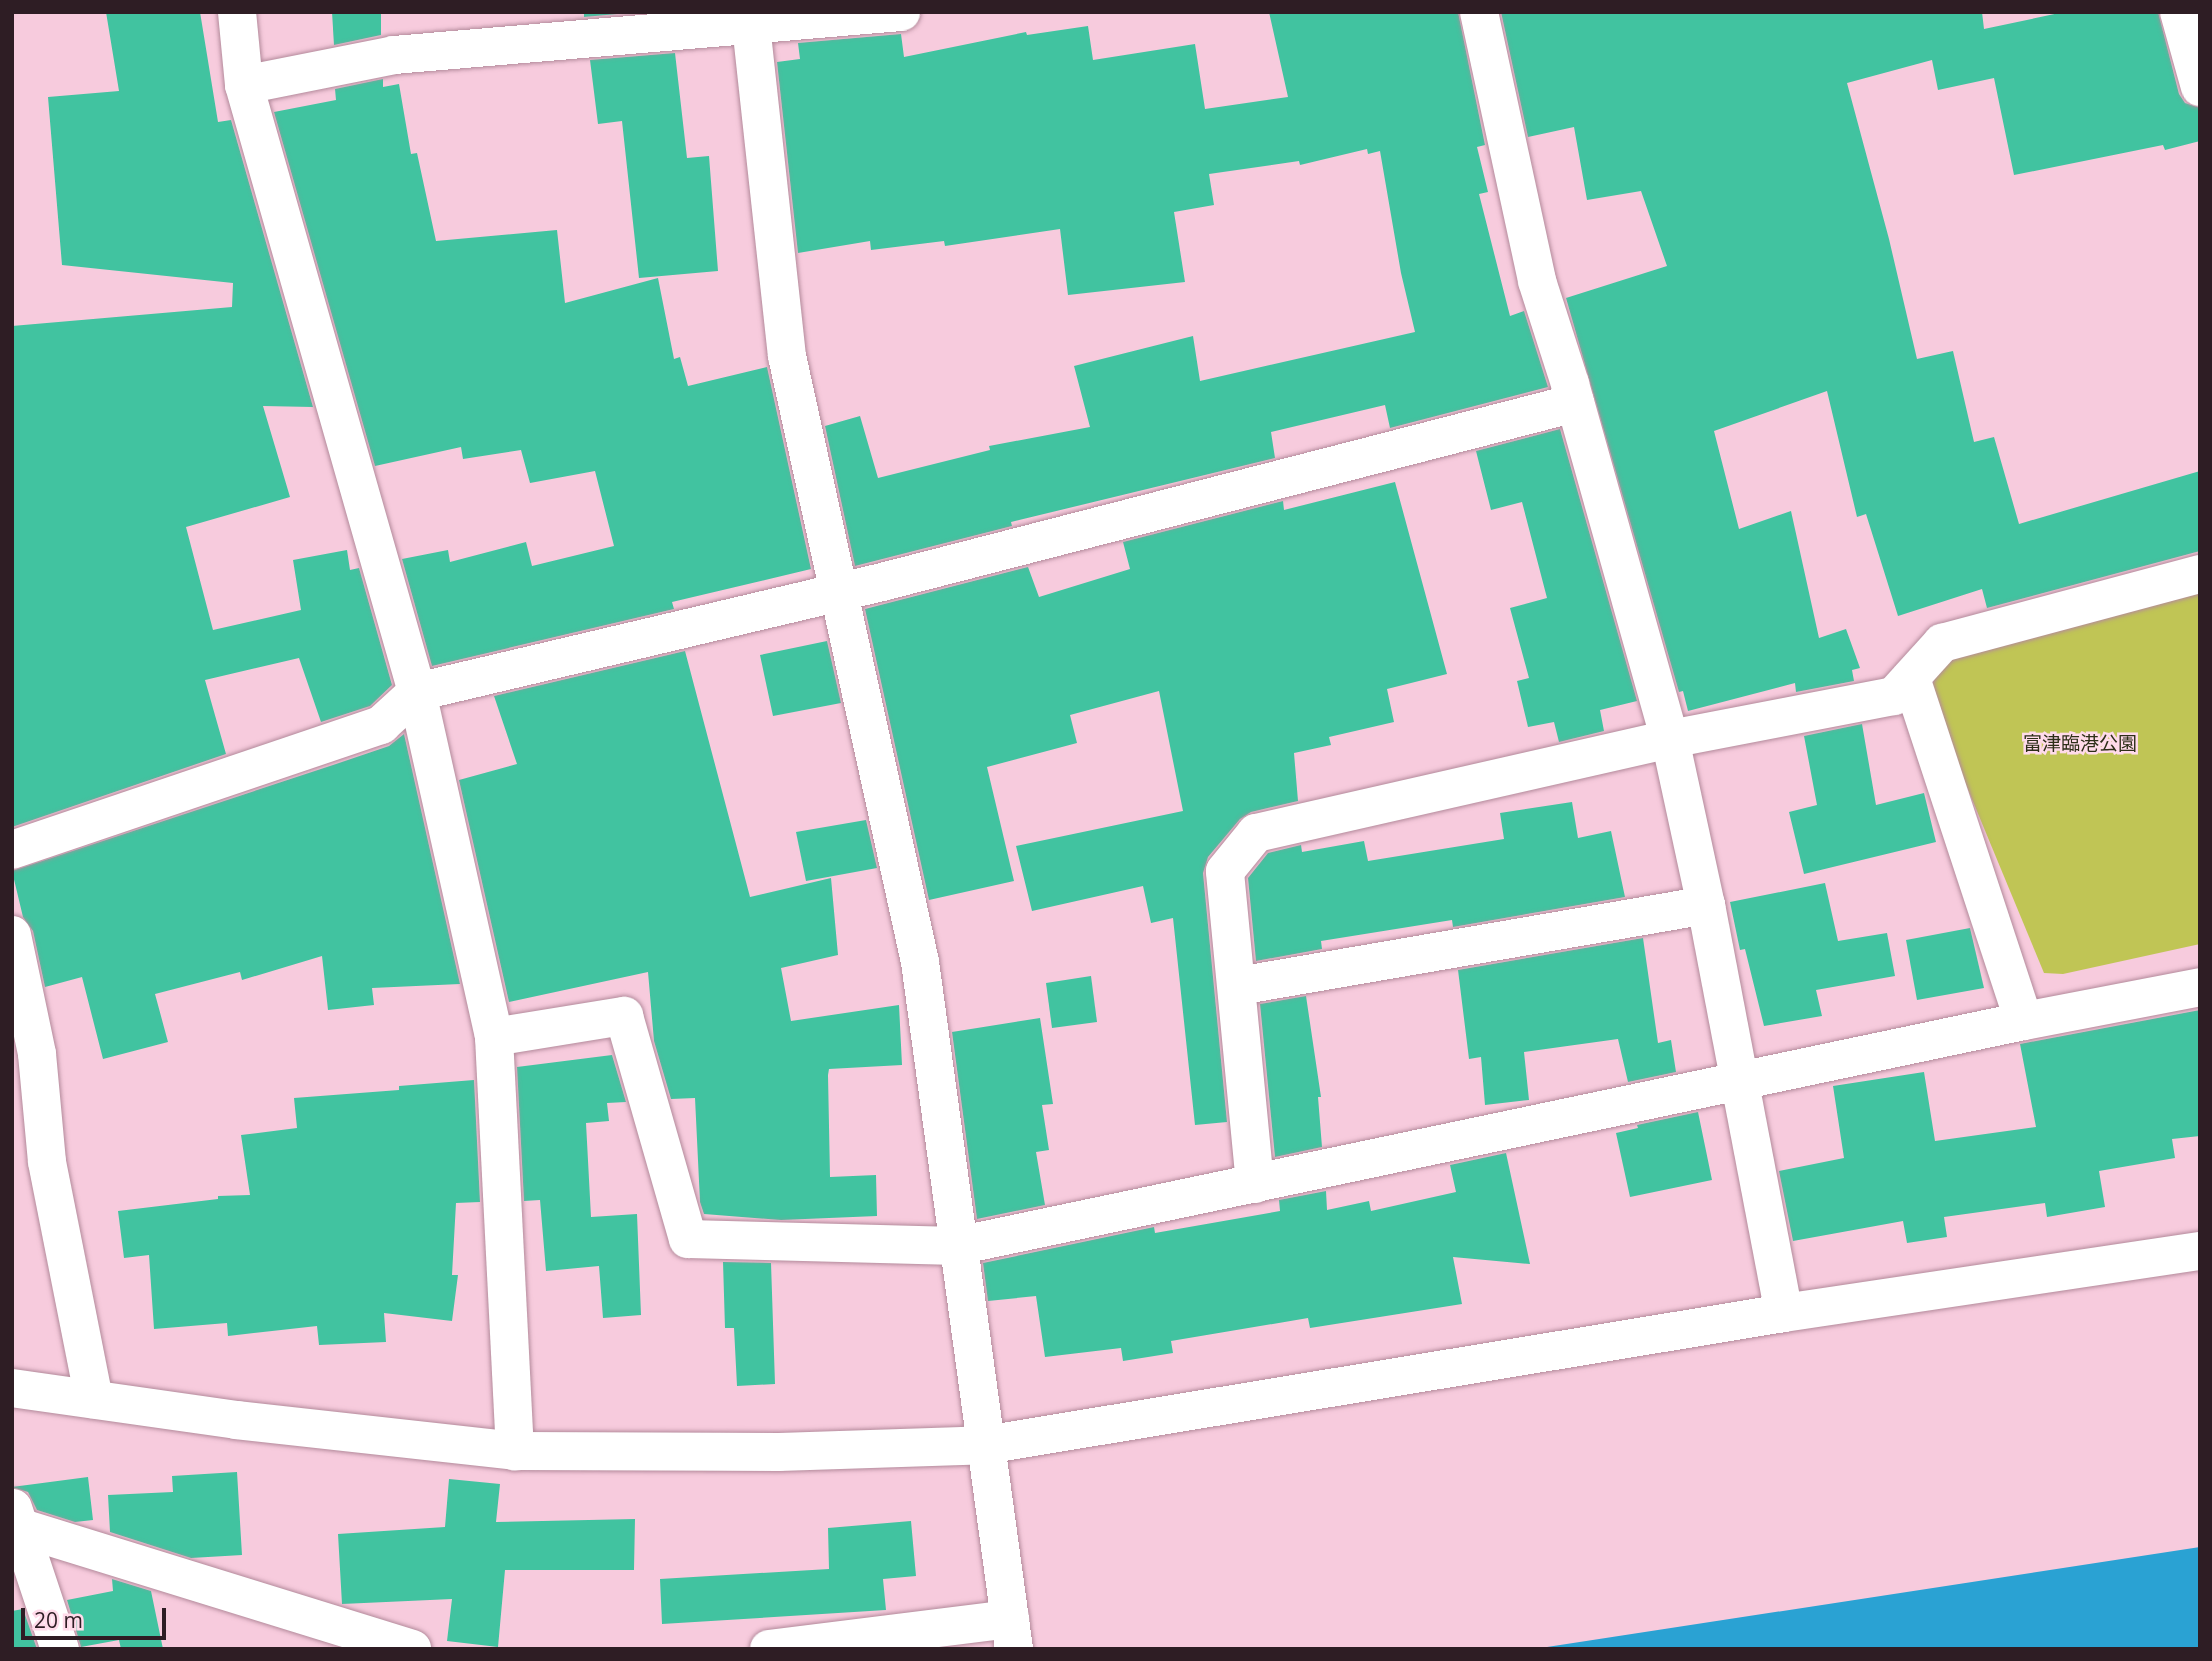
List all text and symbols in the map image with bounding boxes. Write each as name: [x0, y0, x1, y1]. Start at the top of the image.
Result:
park label: 富津臨港公園: [2023, 733, 2137, 755]
scale bar: [24, 1594, 170, 1638]
text: 20 m: [34, 1606, 83, 1634]

